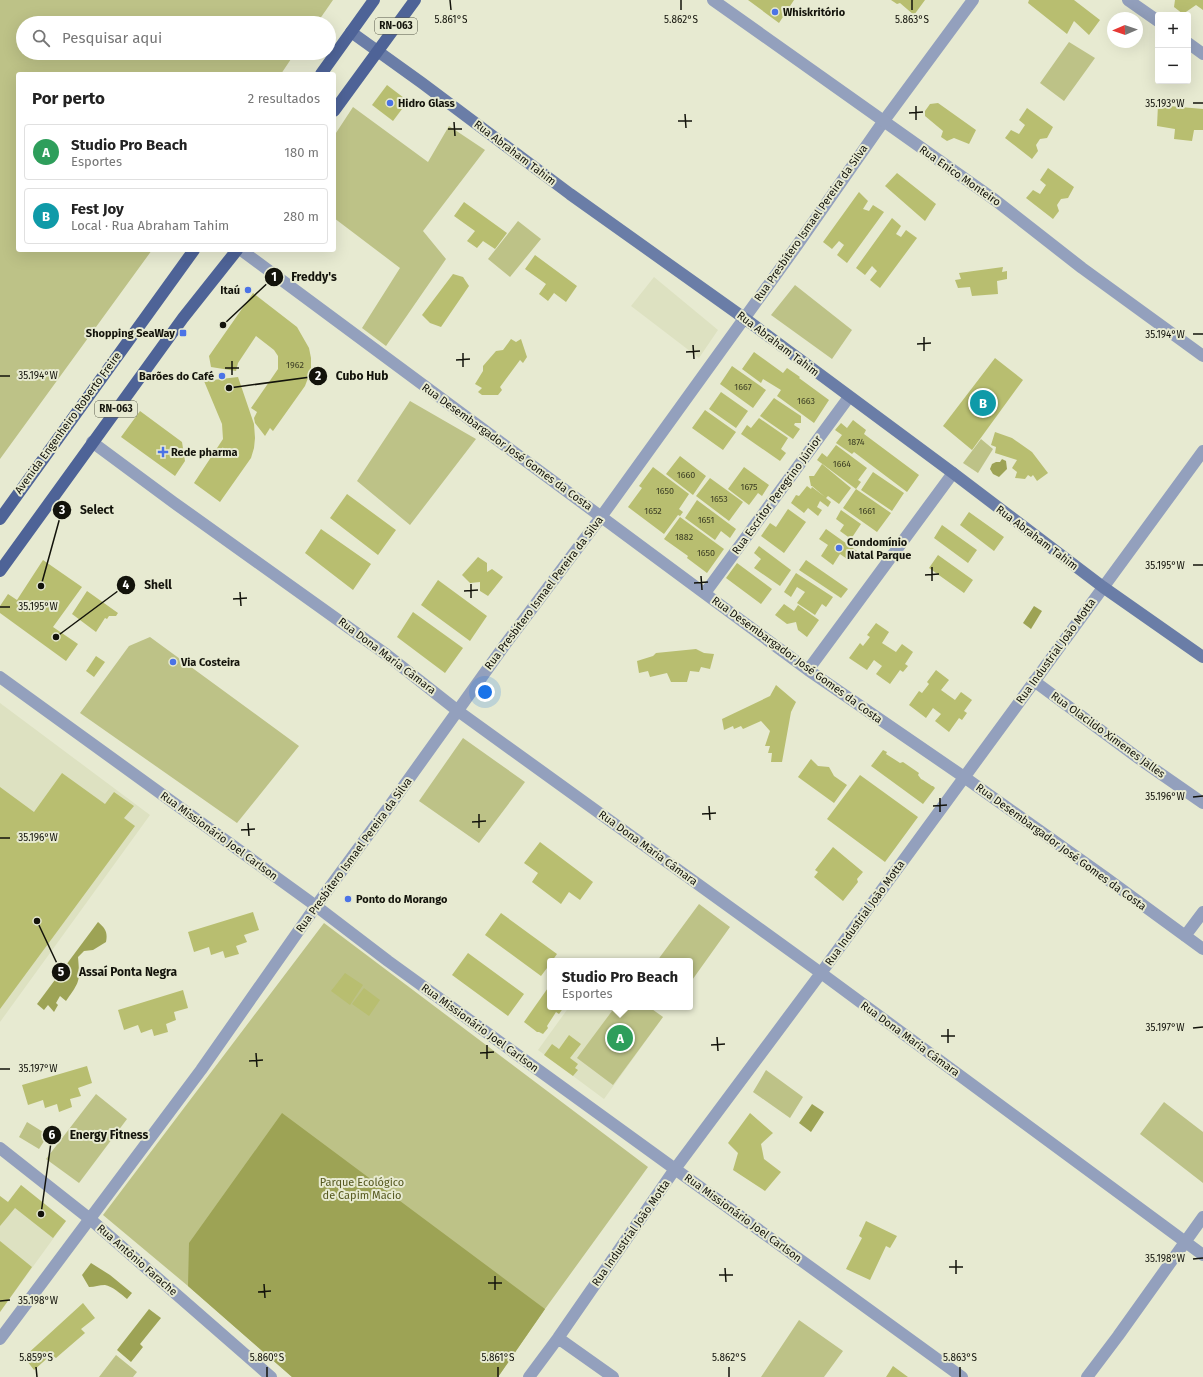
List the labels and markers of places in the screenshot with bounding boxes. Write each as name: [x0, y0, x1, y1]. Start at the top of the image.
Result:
place label: Whiskritório: [783, 6, 846, 19]
marker: Whiskritório: [770, 7, 780, 17]
place label: Hidro Glass: [398, 97, 456, 110]
marker: Hidro Glass: [385, 98, 395, 108]
callout: Freddy's: [264, 265, 345, 289]
place label: Itaú: [220, 284, 240, 297]
marker: Itaú: [243, 285, 253, 295]
place label: Shopping SeaWay: [86, 327, 175, 340]
marker: Shopping SeaWay: [178, 328, 188, 338]
callout: Cubo Hub: [308, 364, 396, 388]
place label: Barões do Café: [139, 370, 214, 383]
marker: Barões do Café: [217, 371, 227, 381]
pin: B: [970, 388, 996, 418]
place label: Rede pharma: [171, 446, 238, 459]
marker: Rede pharma: [158, 447, 168, 457]
callout: Select: [52, 498, 122, 522]
place label: Condomínio Natal Parque: [847, 536, 911, 562]
marker: Condomínio Natal Parque: [834, 543, 844, 553]
callout: Shell: [116, 573, 180, 597]
place label: Via Costeira: [180, 656, 240, 669]
marker: Via Costeira: [168, 657, 178, 667]
place label: Ponto do Morango: [356, 893, 448, 906]
marker: Ponto do Morango: [343, 894, 353, 904]
callout: Assaí Ponta Negra: [51, 960, 186, 984]
pin: A: [607, 1023, 633, 1053]
callout: Energy Fitness: [42, 1123, 157, 1147]

